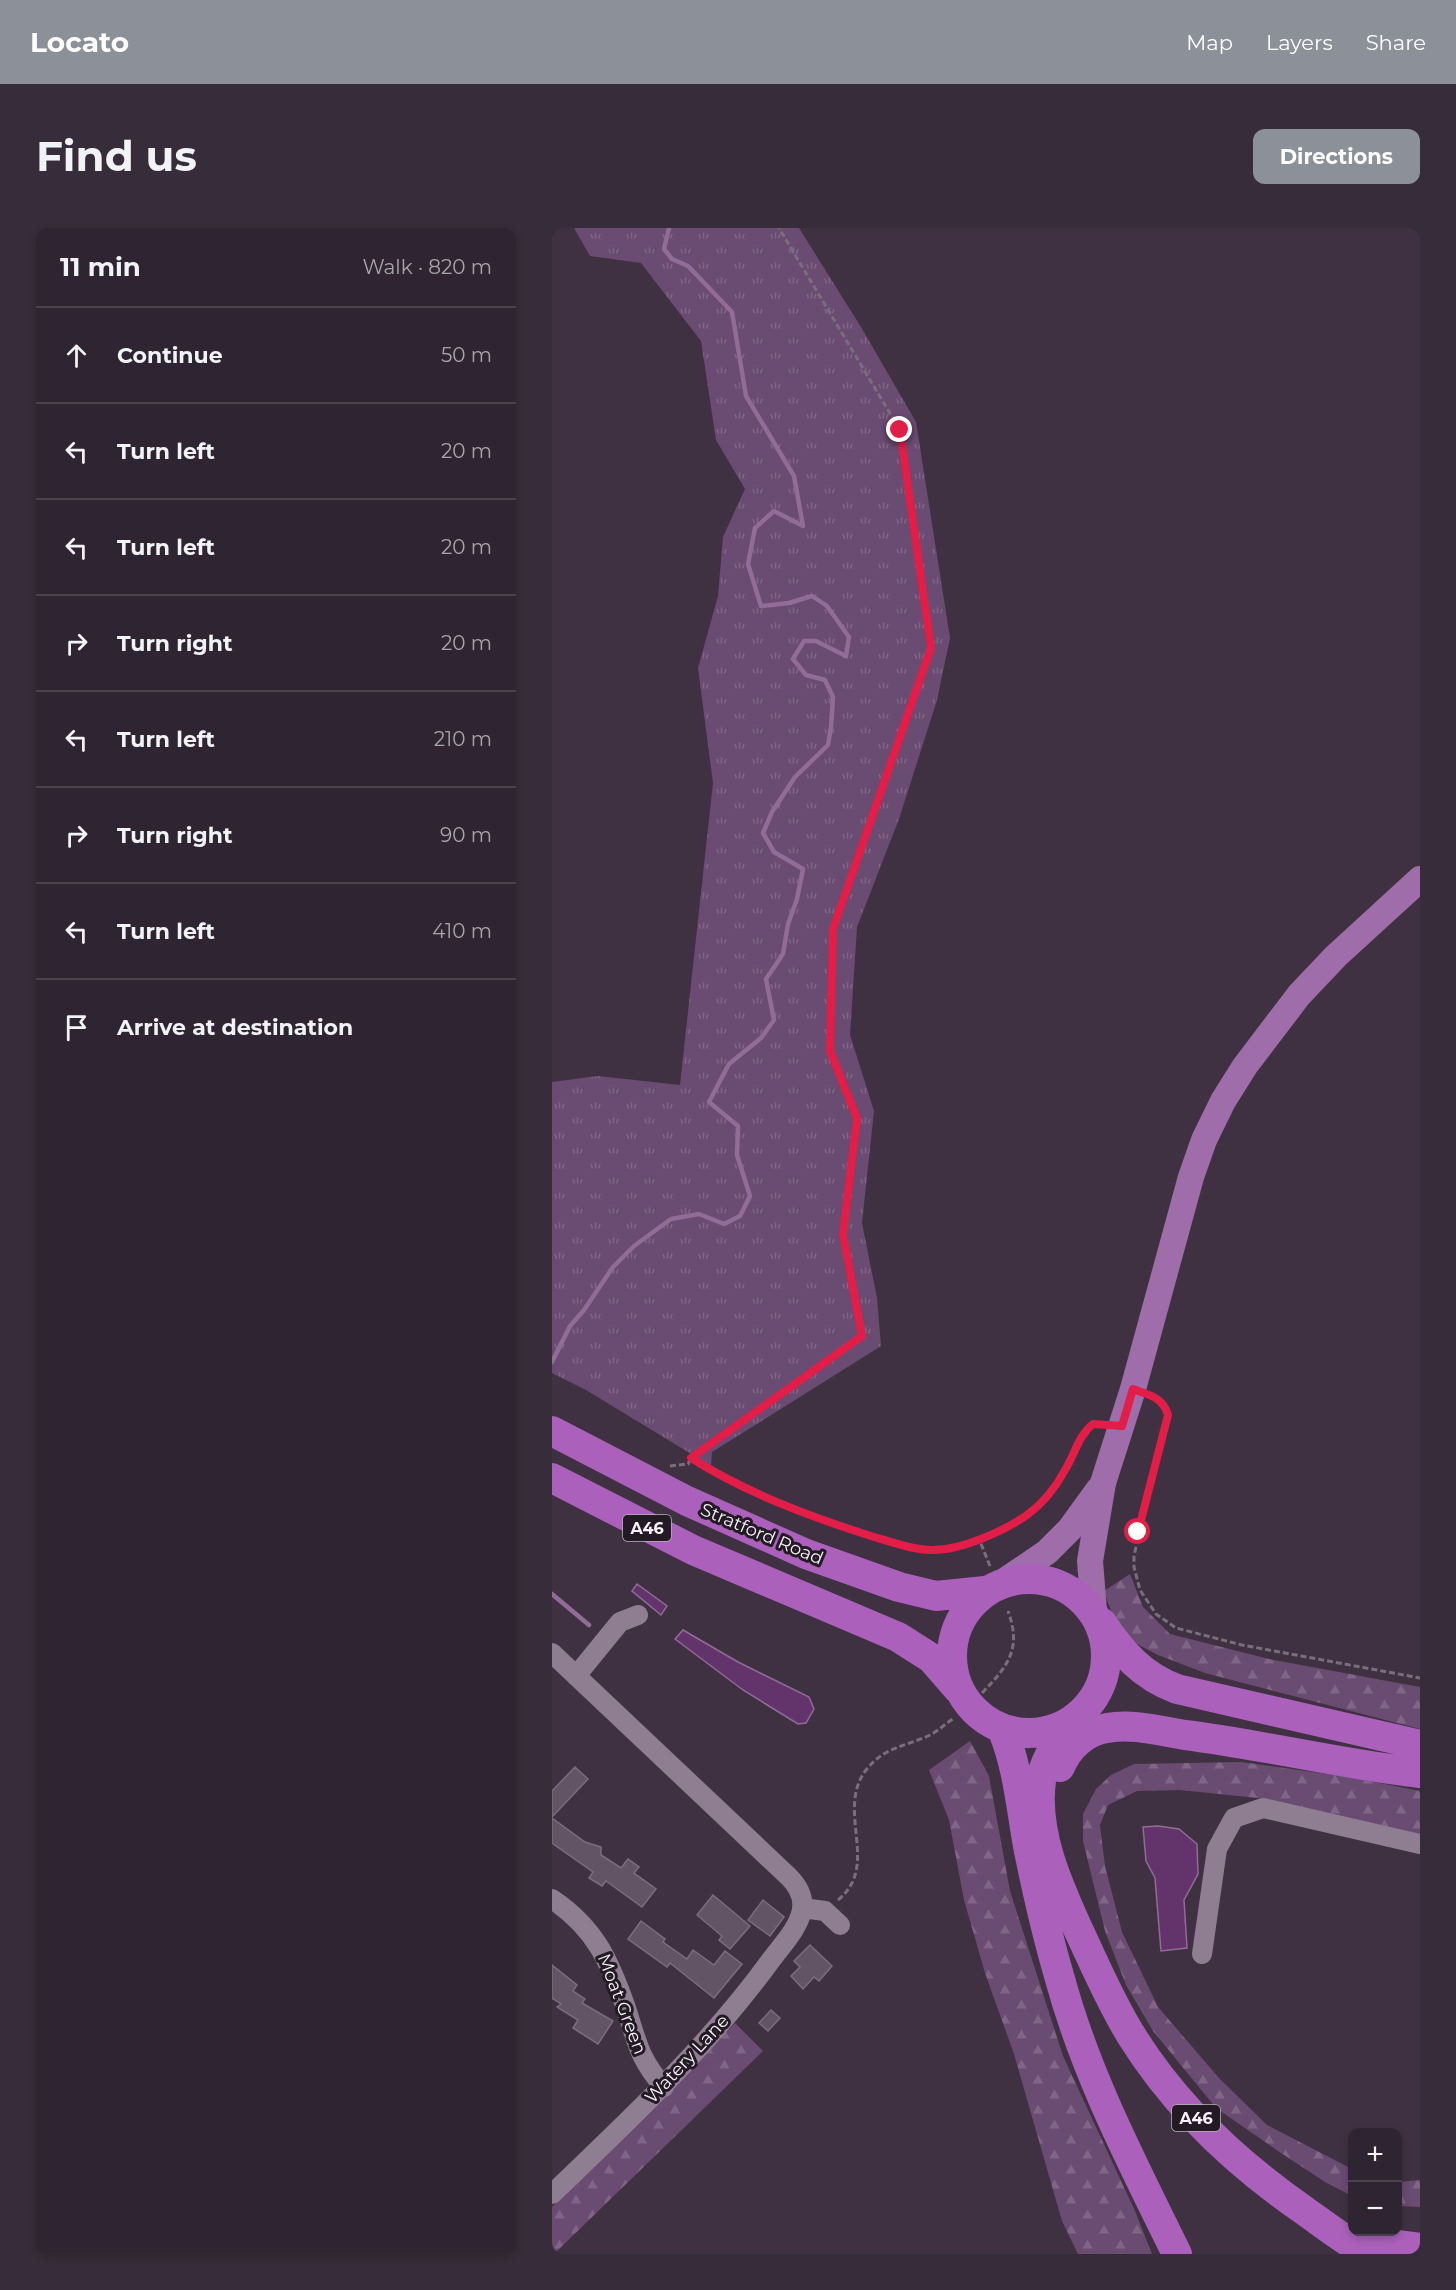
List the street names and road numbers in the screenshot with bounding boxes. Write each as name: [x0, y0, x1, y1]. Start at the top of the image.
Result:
street label: Stratford Road: [697, 1498, 827, 1570]
road number: A46: [623, 1515, 671, 1541]
street label: Moat Green: [593, 1951, 651, 2057]
street label: Watery Lane: [640, 2010, 734, 2108]
road number: A46: [1172, 2105, 1220, 2131]

